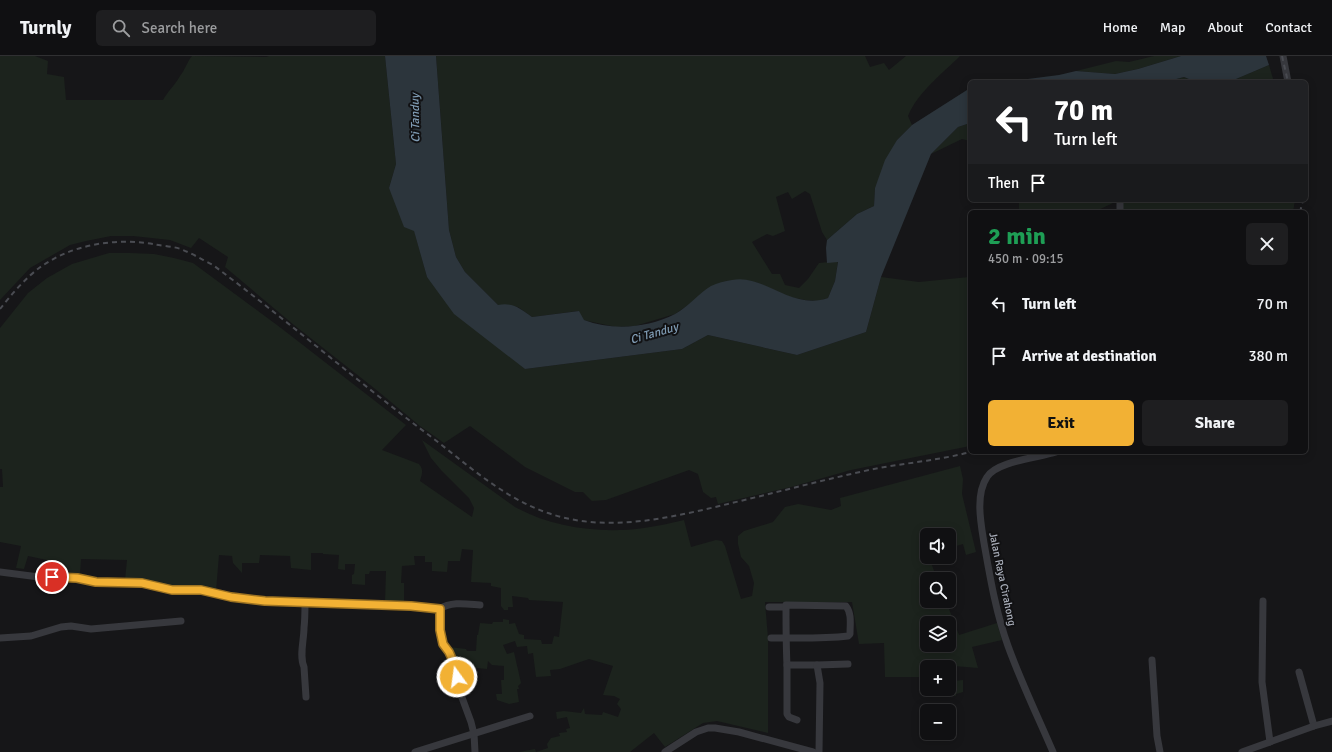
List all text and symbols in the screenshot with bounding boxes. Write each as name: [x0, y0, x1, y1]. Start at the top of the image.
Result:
search box: [96, 10, 376, 46]
text: Turnly: [20, 16, 72, 40]
icon: search: [110, 17, 132, 39]
text: Search here: [142, 19, 217, 37]
text: Home: [1103, 19, 1138, 36]
text: Map: [1160, 19, 1185, 36]
text: About: [1207, 19, 1243, 36]
text: Contact: [1265, 19, 1312, 36]
water label: Ci Tanduy: [408, 92, 423, 143]
text: 70 m: [1054, 94, 1113, 128]
icon: left: [988, 96, 1040, 148]
text: Turn left: [1054, 128, 1117, 150]
icon: arrive: [1027, 172, 1049, 194]
text: Then: [988, 174, 1019, 192]
text: 2 min: [988, 221, 1046, 251]
button: close: [1246, 223, 1288, 265]
text: 450 m · 09:15: [988, 251, 1064, 267]
icon: left: [988, 293, 1010, 315]
text: Turn left: [1022, 295, 1076, 313]
text: 70 m: [1257, 295, 1288, 313]
water label: Ci Tanduy: [628, 319, 681, 347]
icon: arrive: [988, 345, 1010, 367]
text: Arrive at destination: [1022, 347, 1157, 365]
text: 380 m: [1248, 347, 1288, 365]
button: Exit: [988, 400, 1134, 446]
button: Share: [1142, 400, 1288, 446]
map controls: [920, 528, 956, 740]
button: sound: [920, 528, 956, 564]
street label: Jalan Raya Cirahong: [986, 531, 1019, 627]
pin: [35, 560, 69, 594]
icon: arrive: [41, 566, 63, 588]
button: search: [920, 572, 956, 608]
button: layers: [920, 616, 956, 652]
position arrow: [436, 656, 478, 698]
button: +: [920, 660, 956, 696]
button: −: [920, 704, 956, 740]

